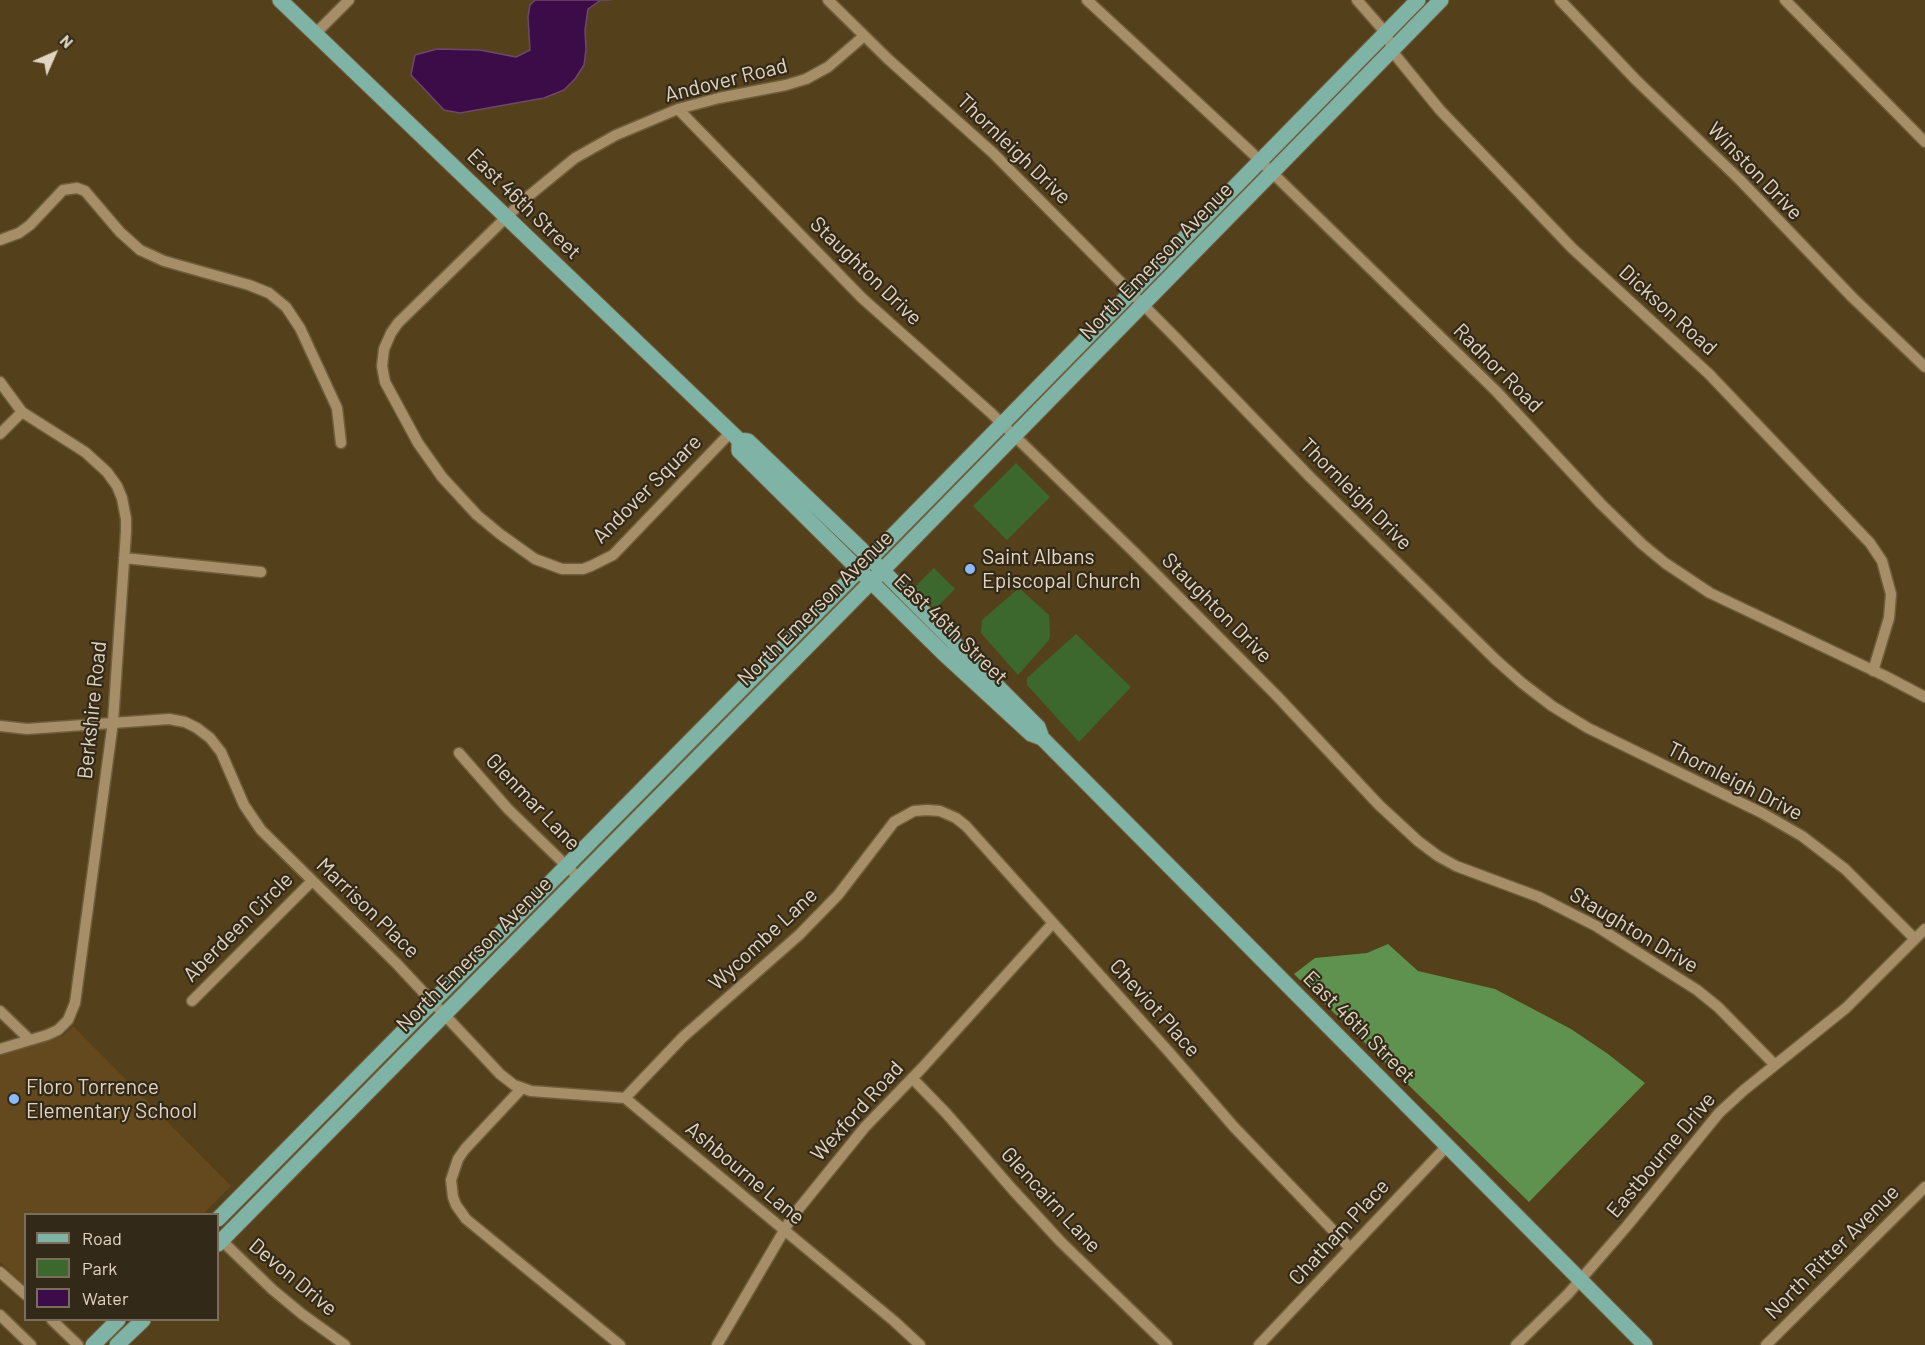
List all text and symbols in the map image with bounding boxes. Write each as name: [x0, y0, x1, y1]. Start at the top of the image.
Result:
north arrow: [24, 24, 84, 84]
text: N: [57, 30, 78, 51]
street label: Andover Road: [662, 53, 790, 107]
street label: Thornleigh Drive: [952, 88, 1076, 210]
street label: Winston Drive: [1702, 117, 1808, 225]
street label: East 46th Street: [462, 143, 586, 265]
street label: North Emerson Avenue: [1074, 177, 1238, 345]
street label: Staughton Drive: [805, 211, 927, 331]
street label: Dickson Road: [1614, 259, 1722, 361]
street label: Radnor Road: [1448, 318, 1548, 418]
street label: Andover Square: [587, 429, 707, 549]
street label: Thornleigh Drive: [1295, 433, 1417, 555]
street label: North Emerson Avenue: [732, 525, 898, 691]
place label: Saint Albans Episcopal Church: [982, 544, 1141, 594]
street label: Staughton Drive: [1157, 548, 1277, 668]
marker: Saint Albans Episcopal Church: [963, 562, 977, 576]
street label: East 46th Street: [889, 568, 1013, 690]
street label: Berkshire Road: [72, 640, 112, 780]
street label: Thornleigh Drive: [1663, 736, 1807, 826]
street label: Glenmar Lane: [480, 748, 586, 856]
street label: Marrison Place: [311, 853, 425, 963]
street label: Aberdeen Circle: [178, 867, 298, 987]
street label: North Emerson Avenue: [391, 871, 557, 1037]
street label: Wycombe Lane: [704, 882, 822, 996]
street label: Staughton Drive: [1565, 882, 1703, 978]
street label: Cheviot Place: [1104, 954, 1206, 1062]
street label: East 46th Street: [1298, 966, 1420, 1088]
street label: Wexford Road: [806, 1056, 908, 1166]
place label: Floro Torrence Elementary School: [26, 1074, 197, 1124]
street label: Eastbourne Drive: [1601, 1087, 1721, 1223]
marker: Floro Torrence Elementary School: [7, 1092, 21, 1106]
street label: Ashbourne Lane: [680, 1116, 810, 1230]
street label: Glencairn Lane: [996, 1142, 1106, 1258]
street label: Chatham Place: [1283, 1174, 1395, 1290]
street label: North Ritter Avenue: [1760, 1180, 1904, 1324]
legend: [24, 1213, 219, 1321]
text: Road: [82, 1227, 122, 1249]
street label: Devon Drive: [244, 1233, 342, 1321]
text: Park: [82, 1257, 117, 1279]
text: Water: [82, 1287, 129, 1309]

